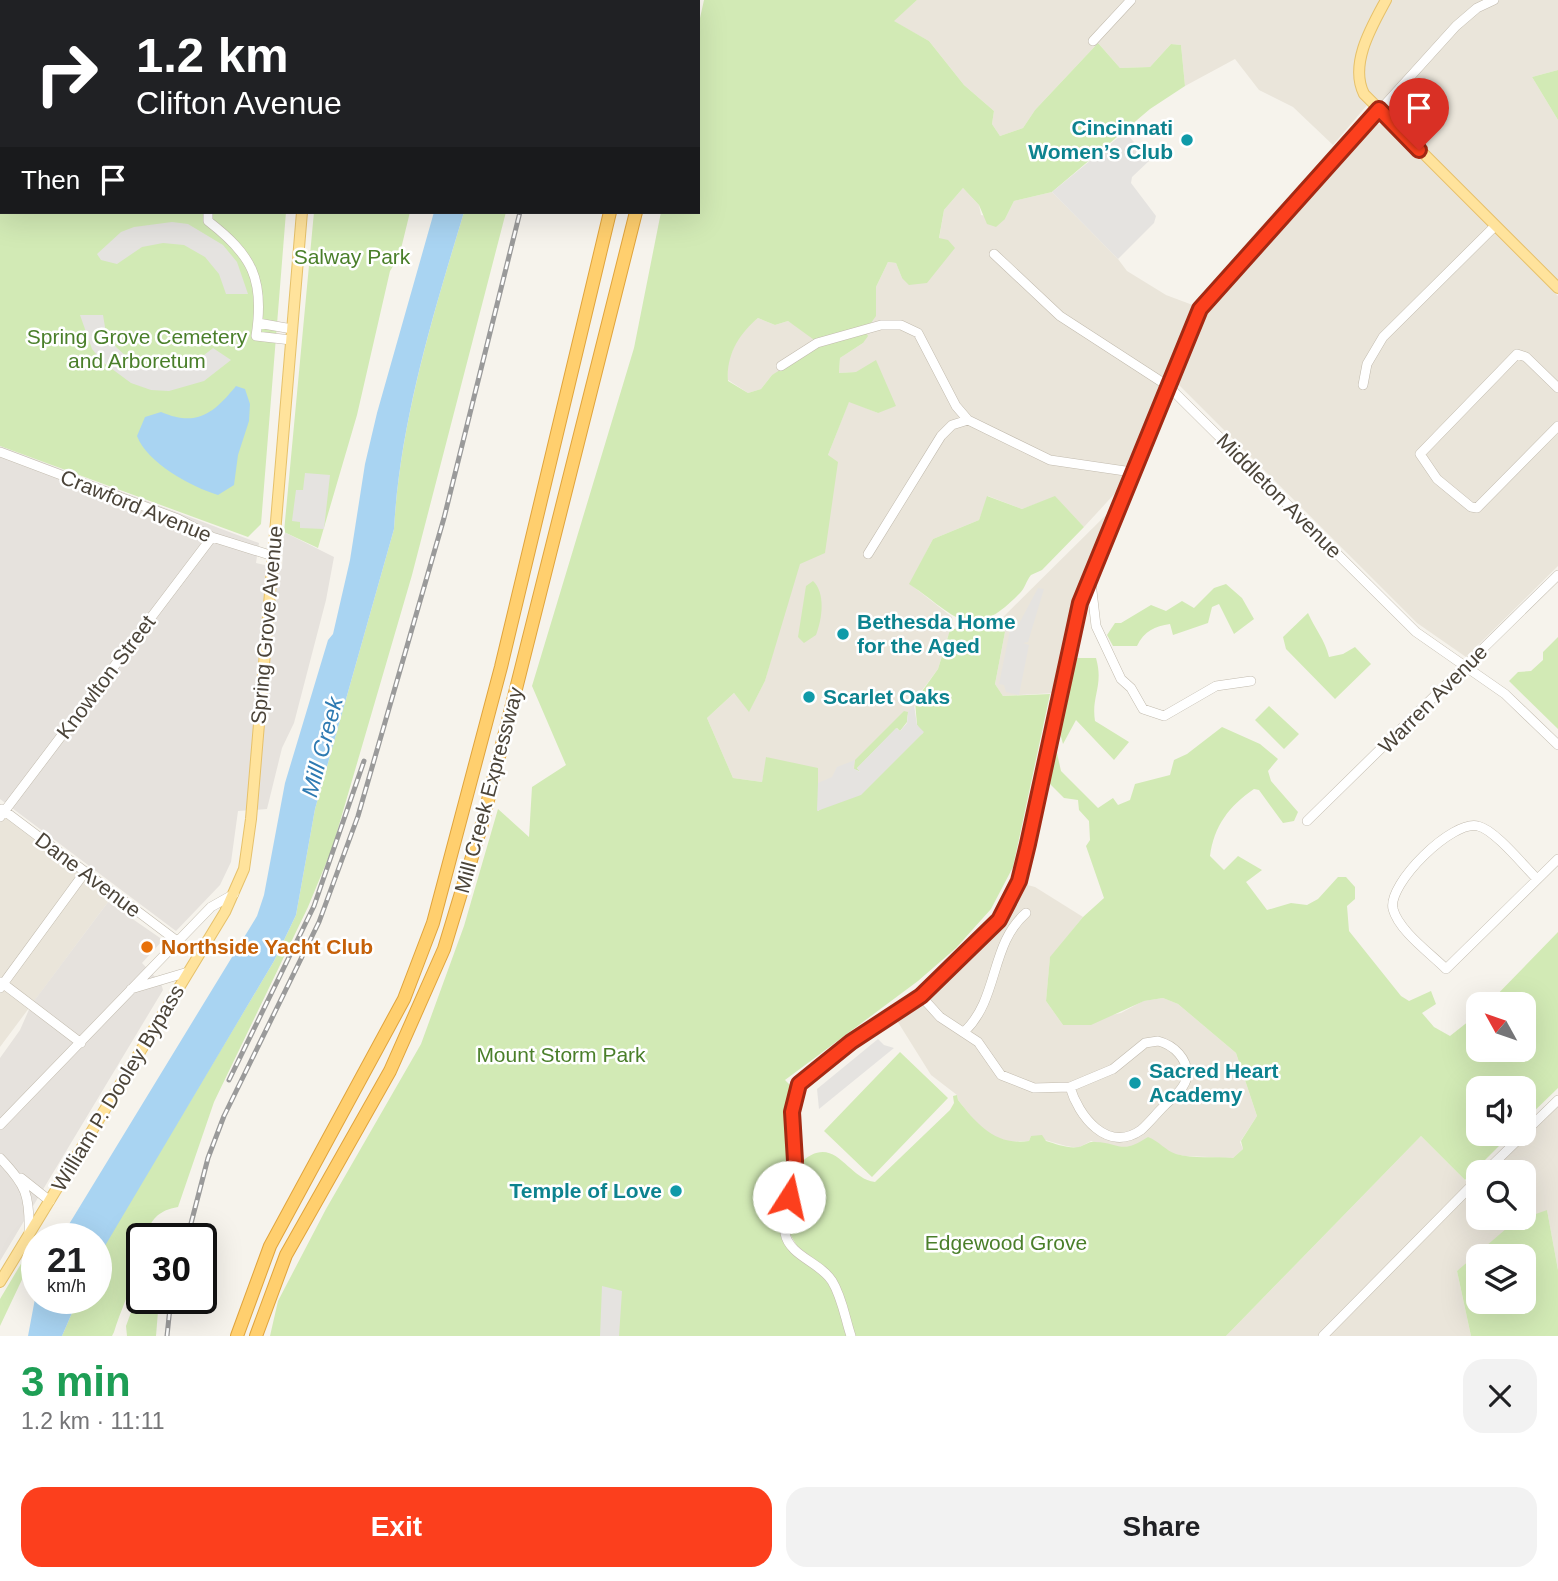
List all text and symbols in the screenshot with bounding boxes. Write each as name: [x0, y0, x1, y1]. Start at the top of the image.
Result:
icon: right: [21, 28, 112, 119]
text: 1.2 km: [136, 28, 289, 82]
pin: [1389, 78, 1449, 150]
text: Clifton Avenue: [136, 85, 342, 121]
icon: arrive: [1400, 89, 1438, 127]
place label: Cincinnati Women’s Club: [1028, 116, 1173, 163]
marker: Cincinnati Women’s Club: [1179, 132, 1195, 148]
icon: arrive: [94, 161, 132, 199]
text: Then: [21, 165, 80, 195]
park label: Salway Park: [294, 245, 411, 268]
park label: Spring Grove Cemetery and Arboretum: [27, 325, 248, 372]
street label: Middleton Avenue: [1212, 429, 1346, 563]
street label: Crawford Avenue: [57, 465, 215, 546]
street label: Spring Grove Avenue: [246, 525, 287, 725]
street label: Knowlton Street: [52, 610, 159, 743]
place label: Bethesda Home for the Aged: [857, 610, 1016, 657]
marker: Bethesda Home for the Aged: [835, 626, 851, 642]
street label: Warren Avenue: [1374, 640, 1492, 758]
street label: Mill Creek Expressway: [450, 684, 527, 895]
place label: Scarlet Oaks: [823, 685, 950, 708]
marker: Scarlet Oaks: [801, 689, 817, 705]
water label: Mill Creek: [296, 693, 348, 800]
street label: Dane Avenue: [31, 828, 145, 922]
place label: Northside Yacht Club: [161, 935, 373, 958]
marker: Northside Yacht Club: [139, 939, 155, 955]
street label: William P. Dooley Bypass: [47, 980, 188, 1195]
north arrow: [1466, 992, 1536, 1062]
map controls: [1466, 992, 1536, 1314]
park label: Mount Storm Park: [476, 1043, 646, 1066]
place label: Sacred Heart Academy: [1149, 1059, 1279, 1106]
marker: Sacred Heart Academy: [1127, 1075, 1143, 1091]
button: sound: [1466, 1076, 1536, 1146]
position arrow: [752, 1160, 826, 1234]
button: search: [1466, 1160, 1536, 1230]
place label: Temple of Love: [510, 1179, 662, 1202]
marker: Temple of Love: [668, 1183, 684, 1199]
speed limit sign: 30: [126, 1223, 217, 1314]
park label: Edgewood Grove: [925, 1231, 1087, 1254]
text: 21: [47, 1240, 86, 1279]
button: layers: [1466, 1244, 1536, 1314]
text: km/h: [47, 1276, 86, 1296]
text: 3 min: [21, 1358, 131, 1405]
button: close: [1463, 1359, 1537, 1433]
text: 1.2 km · 11:11: [21, 1408, 165, 1434]
button: Exit: [21, 1487, 772, 1567]
button: Share: [786, 1487, 1537, 1567]

